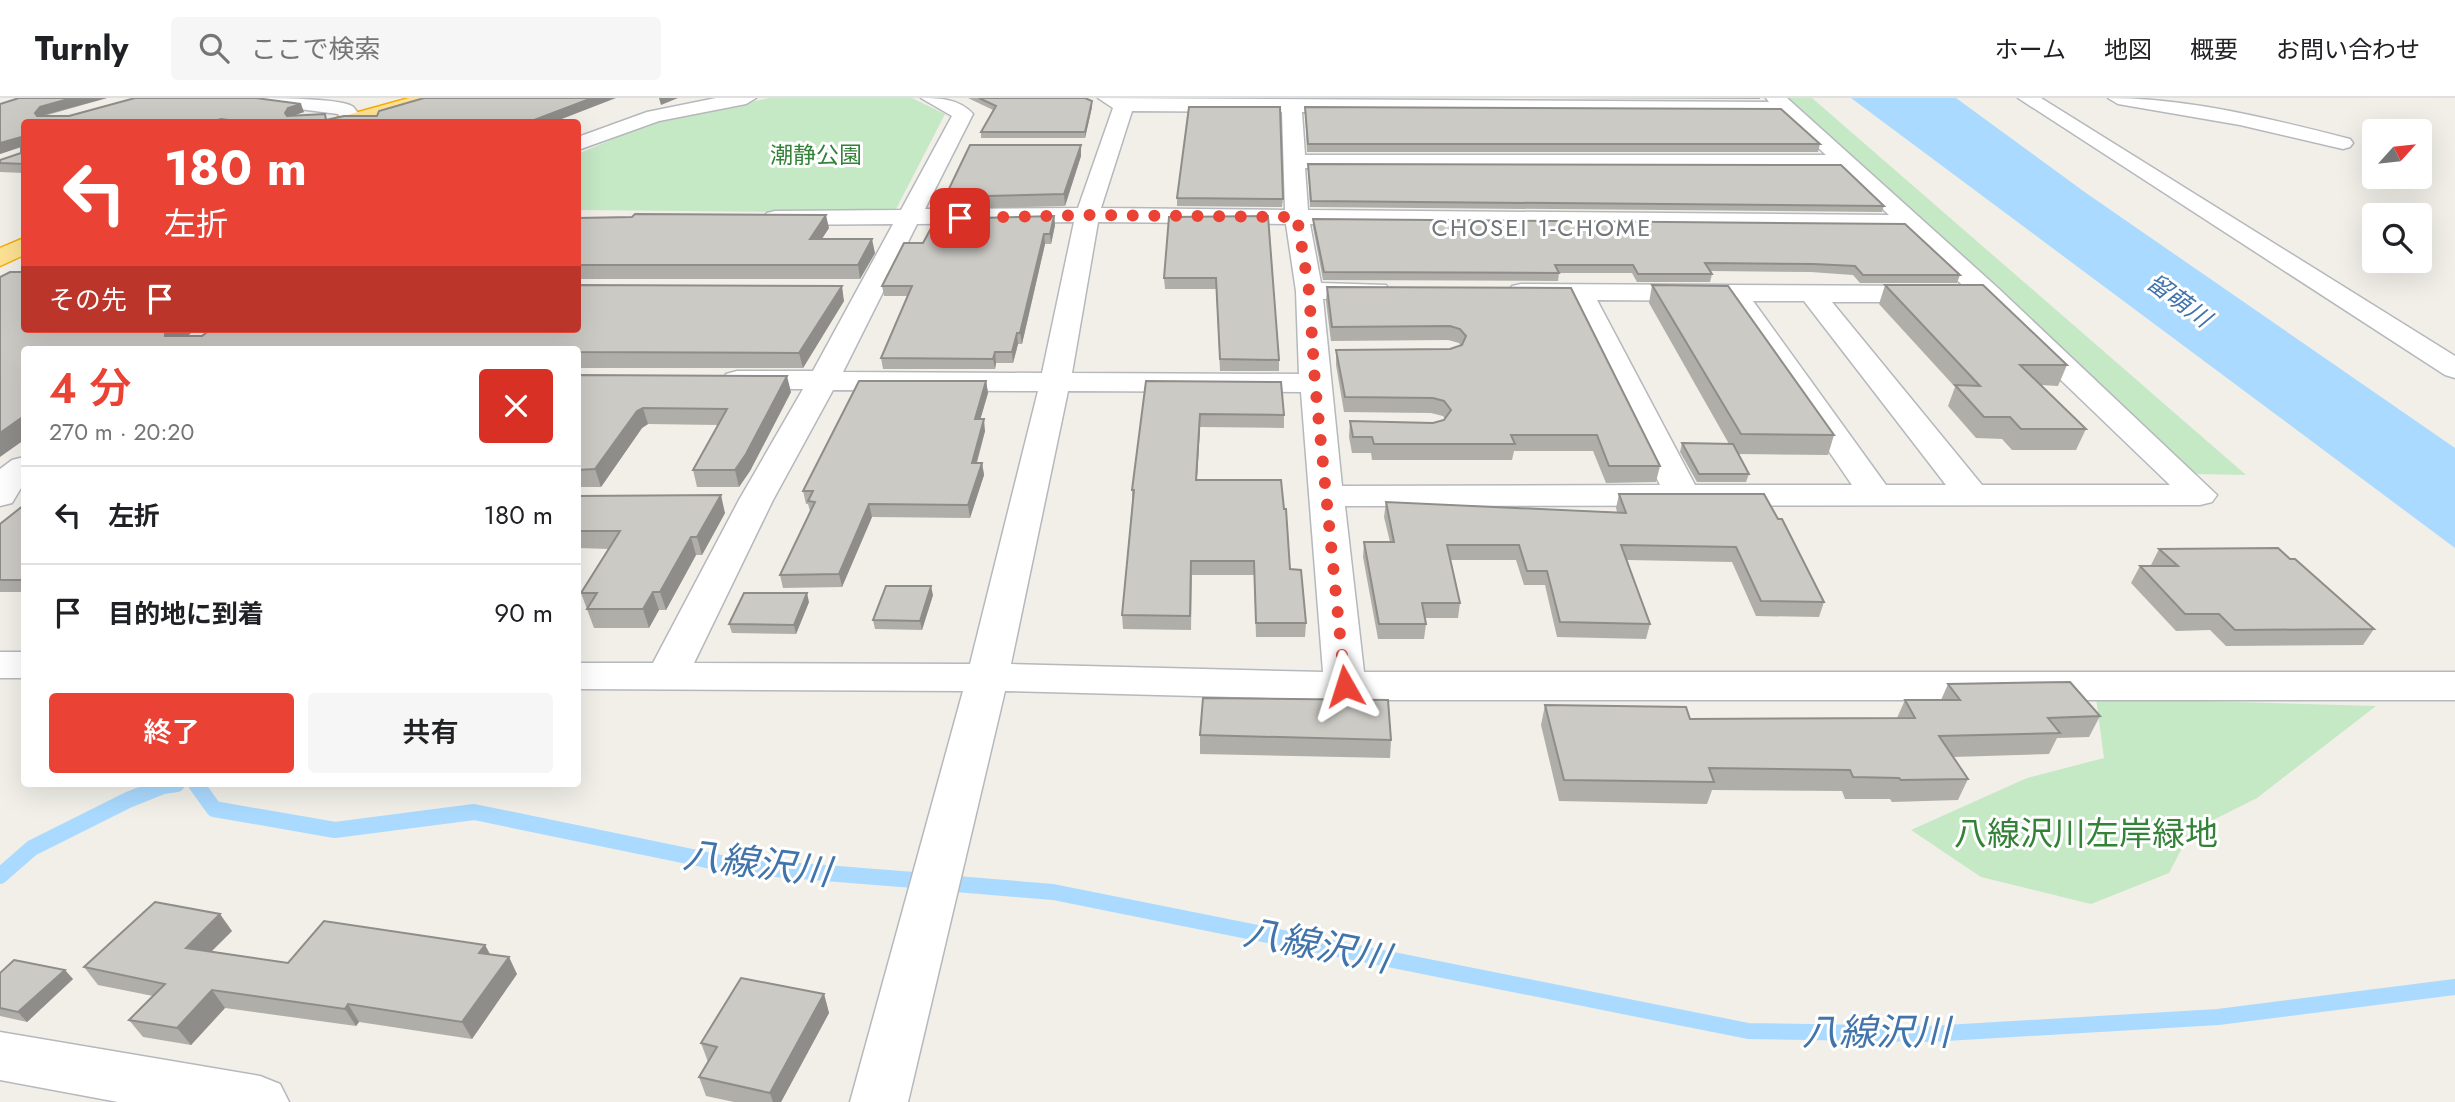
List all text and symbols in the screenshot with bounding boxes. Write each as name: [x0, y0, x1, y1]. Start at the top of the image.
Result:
search box: [171, 17, 661, 80]
text: Turnly: [35, 25, 129, 72]
icon: search: [195, 29, 233, 67]
text: ここで検索: [251, 30, 381, 68]
text: ホーム: [1995, 32, 2066, 67]
text: 地図: [2104, 32, 2152, 67]
text: 概要: [2190, 32, 2238, 67]
text: お問い合わせ: [2276, 32, 2420, 67]
north arrow: [2362, 119, 2432, 189]
map controls: [2362, 119, 2432, 273]
text: 180 m: [164, 133, 307, 203]
park label: 潮静公園: [770, 138, 862, 172]
icon: left: [49, 147, 140, 238]
pin: [930, 188, 990, 248]
icon: arrive: [941, 199, 979, 237]
text: 左折: [164, 201, 228, 247]
button: search: [2362, 203, 2432, 273]
district label: CHOSEI 1-CHOME: [1431, 210, 1653, 245]
water label: 留萌川: [2140, 265, 2221, 337]
icon: arrive: [141, 280, 179, 318]
text: その先: [49, 281, 127, 319]
text: 4 分: [49, 358, 131, 419]
button: close: [479, 369, 553, 443]
text: 270 m · 20:20: [49, 415, 194, 449]
icon: left: [49, 496, 87, 534]
text: 180 m: [483, 496, 553, 534]
text: 左折: [108, 497, 160, 535]
icon: arrive: [49, 594, 87, 632]
text: 90 m: [494, 594, 553, 632]
text: 目的地に到着: [108, 595, 264, 633]
position arrow: [1308, 649, 1382, 723]
button: 終了: [49, 693, 294, 773]
button: 共有: [308, 693, 553, 773]
park label: 八線沢川左岸緑地: [1954, 810, 2218, 857]
water label: 八線沢川: [680, 827, 838, 899]
water label: 八線沢川: [1239, 904, 1399, 986]
water label: 八線沢川: [1802, 1005, 1954, 1059]

